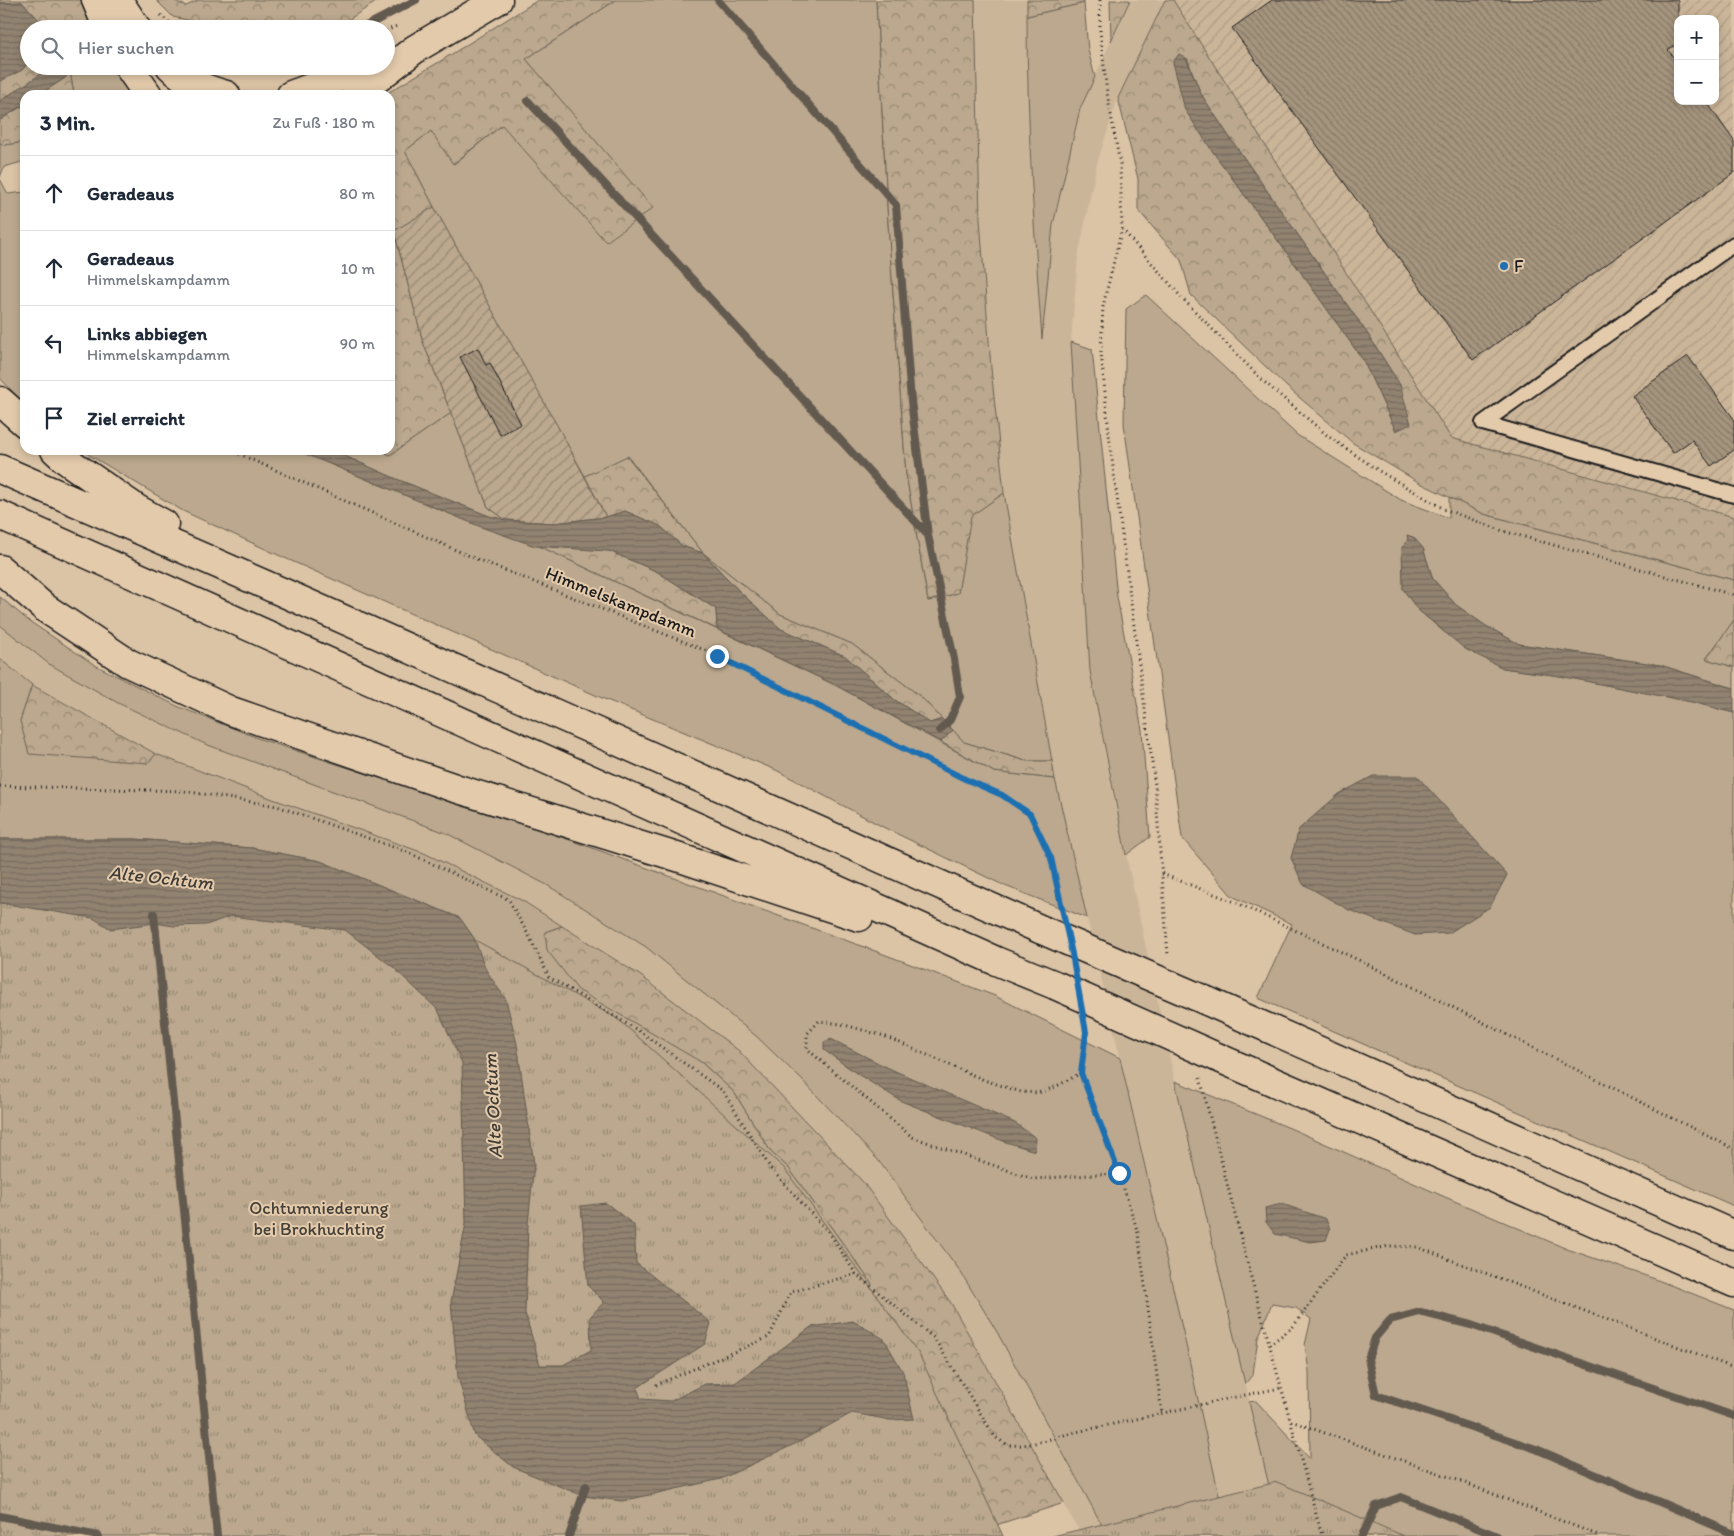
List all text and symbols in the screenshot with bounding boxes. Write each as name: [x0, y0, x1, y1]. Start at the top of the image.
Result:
map controls: [1674, 15, 1719, 105]
button: +: [1674, 15, 1719, 60]
search box: [20, 20, 395, 75]
icon: search: [38, 34, 66, 62]
text: Hier suchen: [78, 36, 174, 59]
button: −: [1674, 60, 1719, 105]
text: 3 Min.: [40, 110, 95, 135]
text: Zu Fuß · 180 m: [272, 113, 375, 132]
icon: ahead: [40, 179, 68, 207]
text: Geradeaus: [87, 182, 174, 205]
text: 80 m: [339, 184, 375, 203]
text: Geradeaus: [87, 247, 174, 270]
icon: ahead: [40, 254, 68, 282]
place label: F: [1514, 255, 1524, 277]
text: 10 m: [341, 259, 375, 278]
marker: F: [1498, 260, 1510, 272]
text: Himmelskampdamm: [87, 270, 230, 289]
text: Links abbiegen: [87, 322, 207, 345]
icon: left: [40, 329, 68, 357]
text: 90 m: [340, 334, 375, 353]
text: Himmelskampdamm: [87, 345, 230, 364]
icon: arrive: [40, 404, 68, 432]
text: Ziel erreicht: [87, 407, 185, 430]
street label: Himmelskampdamm: [542, 562, 700, 642]
route end: [706, 645, 729, 668]
water label: Alte Ochtum: [108, 861, 214, 894]
water label: Alte Ochtum: [478, 1053, 507, 1159]
route start: [1108, 1162, 1131, 1185]
park label: Ochtumniederung bei Brokhuchting: [249, 1197, 390, 1240]

